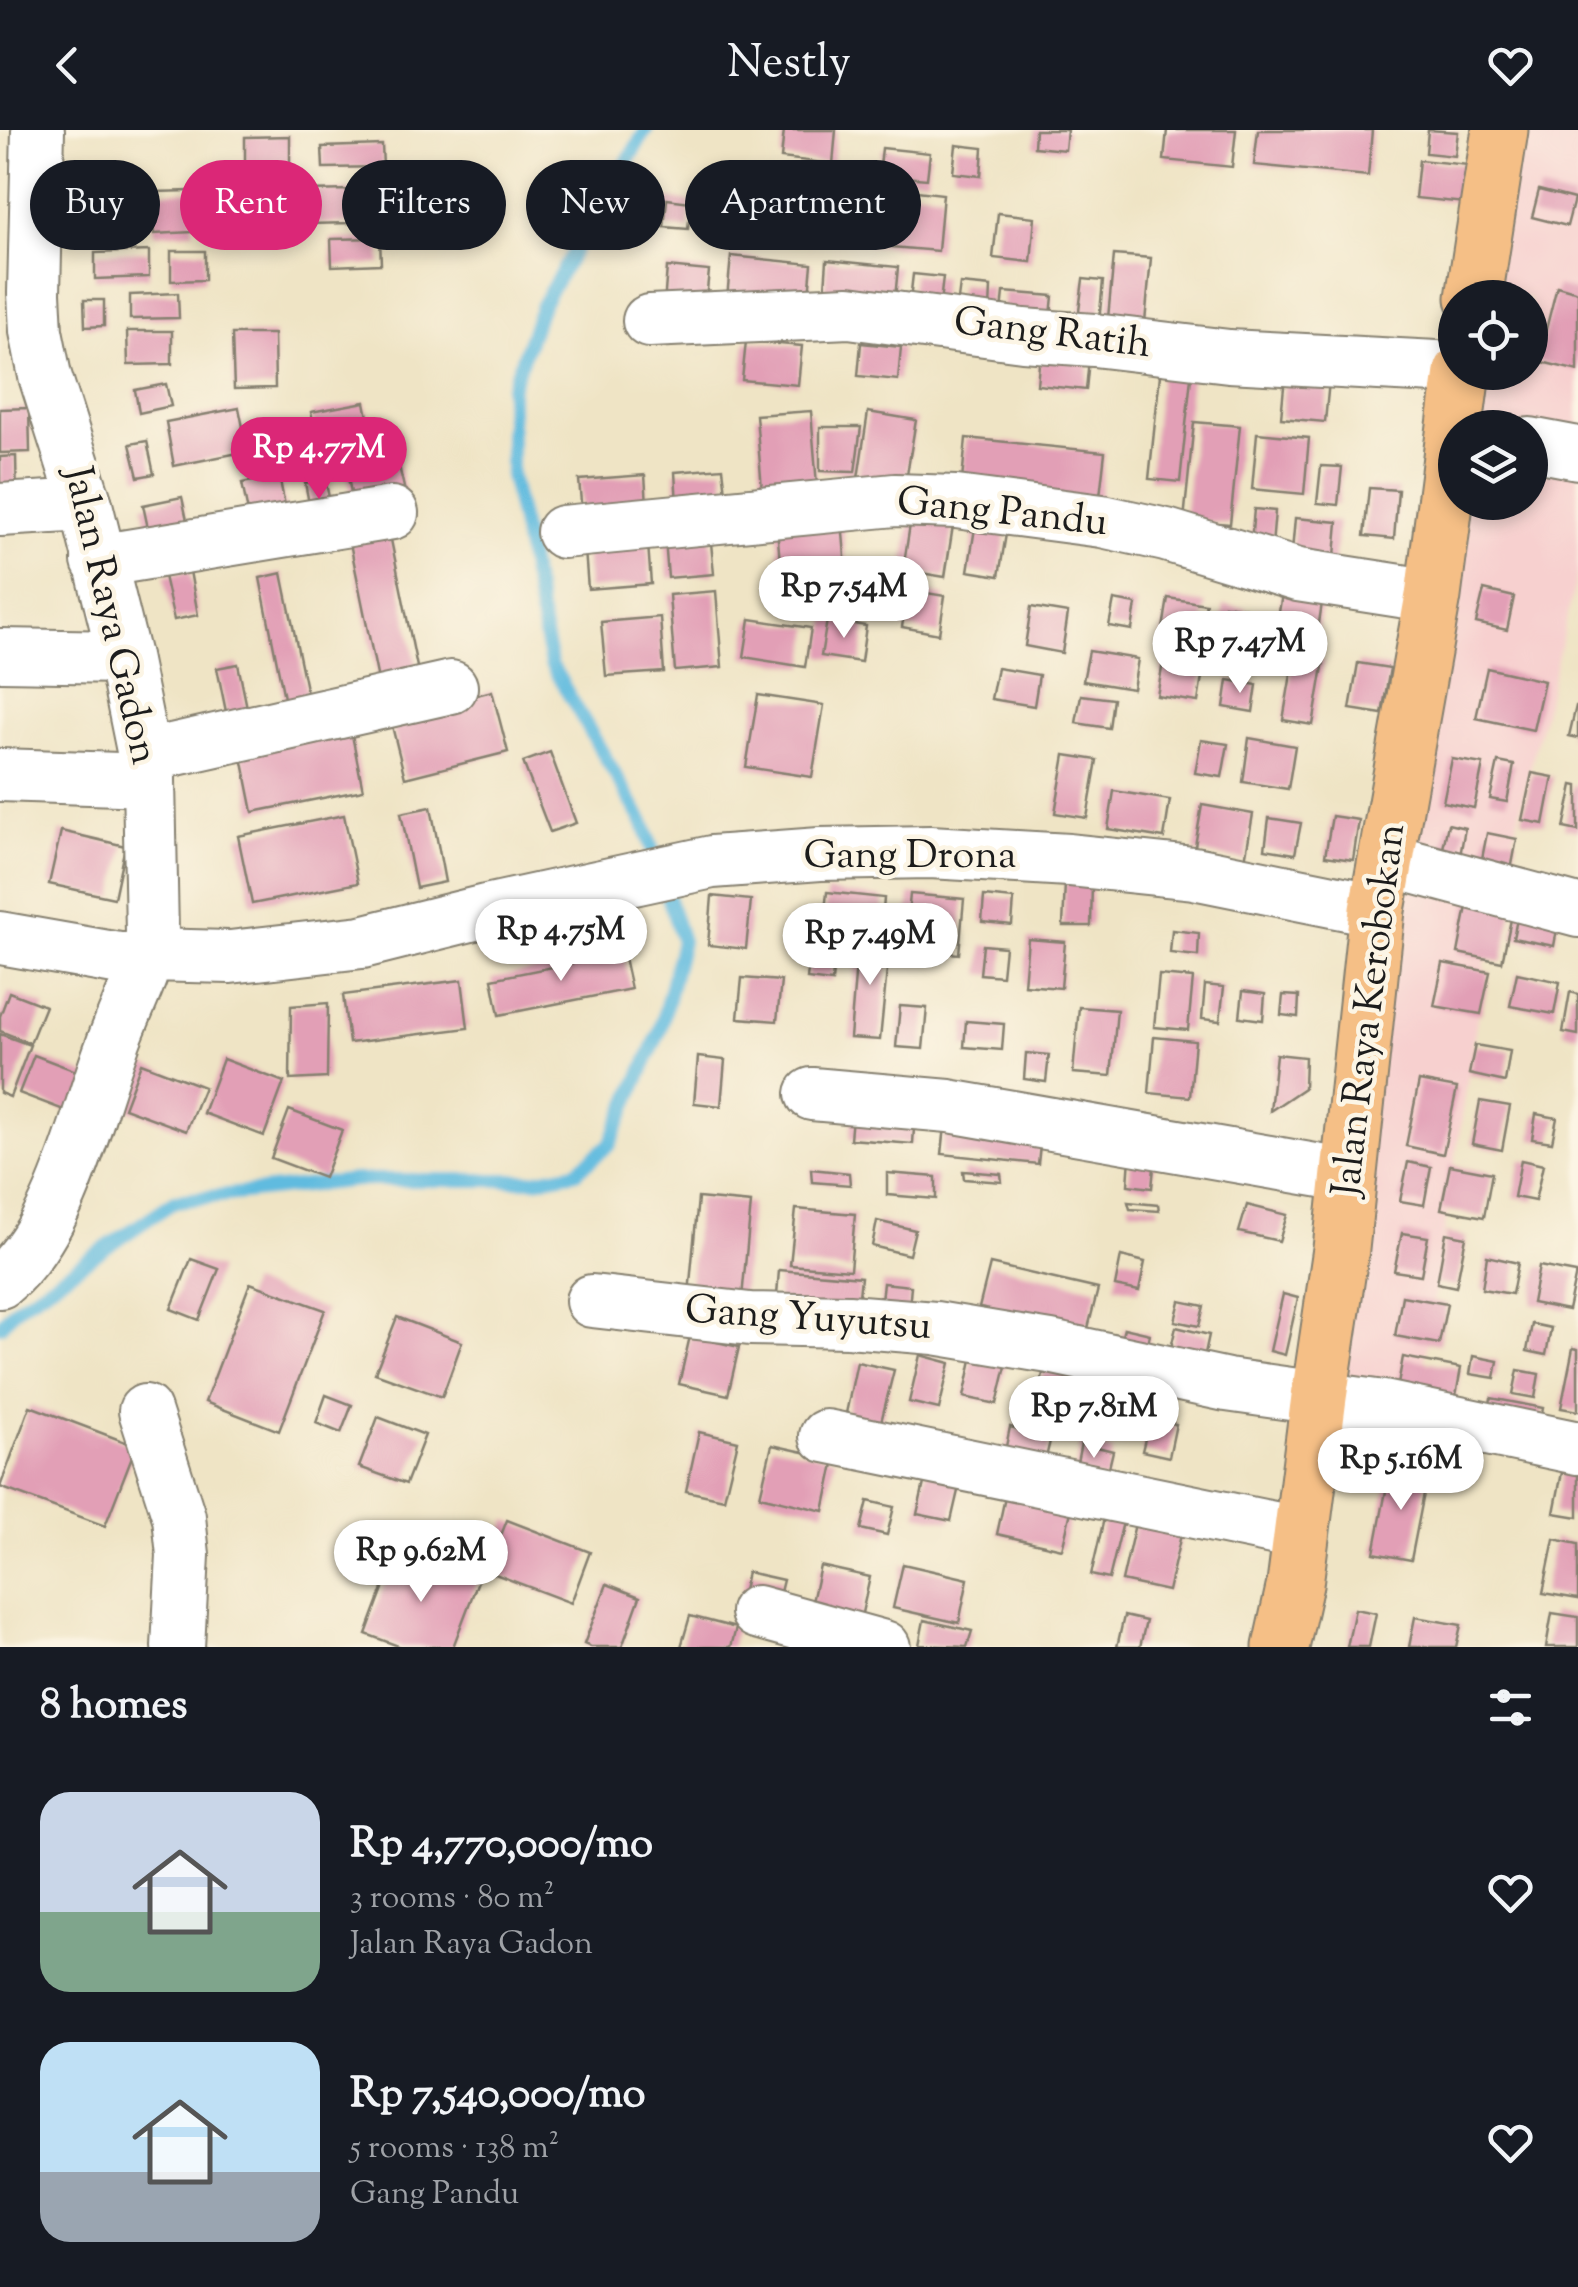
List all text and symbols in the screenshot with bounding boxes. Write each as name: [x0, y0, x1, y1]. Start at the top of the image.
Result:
text: Nestly: [727, 33, 851, 98]
icon: back: [40, 38, 95, 93]
icon: heart: [1483, 38, 1538, 93]
chip: Buy: [30, 160, 160, 250]
chip: Rent: [180, 160, 322, 250]
chip: Filters: [342, 160, 506, 250]
chip: New: [526, 160, 665, 250]
chip: Apartment: [685, 160, 921, 250]
map controls: [1438, 280, 1548, 520]
button: locate: [1438, 280, 1548, 390]
street label: Gang Ratih: [950, 295, 1154, 375]
button: layers: [1438, 410, 1548, 520]
pin: Rp 4.77M: [216, 417, 422, 502]
text: Rp 4.77M: [253, 426, 385, 472]
street label: Jalan Raya Gadon: [47, 460, 171, 770]
street label: Gang Pandu: [894, 475, 1110, 553]
pin: Rp 7.54M: [741, 556, 947, 641]
text: Rp 7.54M: [781, 565, 907, 611]
pin: Rp 7.47M: [1137, 611, 1343, 696]
text: Rp 7.47M: [1175, 620, 1305, 666]
street label: Jalan Raya Kerobokan: [1320, 820, 1422, 1202]
street label: Gang Drona: [803, 829, 1017, 886]
pin: Rp 4.75M: [458, 899, 664, 984]
pin: Rp 7.49M: [767, 903, 973, 988]
text: Rp 4.75M: [497, 908, 625, 954]
text: Rp 7.49M: [805, 912, 935, 958]
street label: Gang Yuyutsu: [683, 1283, 933, 1357]
pin: Rp 7.81M: [991, 1376, 1197, 1461]
text: Rp 7.81M: [1031, 1385, 1157, 1431]
pin: Rp 5.16M: [1298, 1428, 1504, 1513]
text: Rp 5.16M: [1340, 1437, 1462, 1483]
pin: Rp 9.62M: [318, 1520, 524, 1605]
text: Rp 9.62M: [356, 1529, 486, 1575]
text: 8 homes: [40, 1677, 188, 1737]
icon: filters: [1483, 1680, 1538, 1735]
text: Rp 4,770,000/mo: [350, 1816, 653, 1876]
icon: home: [120, 1832, 240, 1952]
icon: heart: [1483, 1865, 1538, 1920]
text: 3 rooms · 80 m²: [350, 1876, 554, 1922]
text: Jalan Raya Gadon: [350, 1922, 593, 1968]
text: Rp 7,540,000/mo: [350, 2066, 646, 2126]
icon: home: [120, 2082, 240, 2202]
icon: heart: [1483, 2115, 1538, 2170]
text: 5 rooms · 138 m²: [350, 2126, 559, 2172]
text: Gang Pandu: [350, 2172, 519, 2218]

